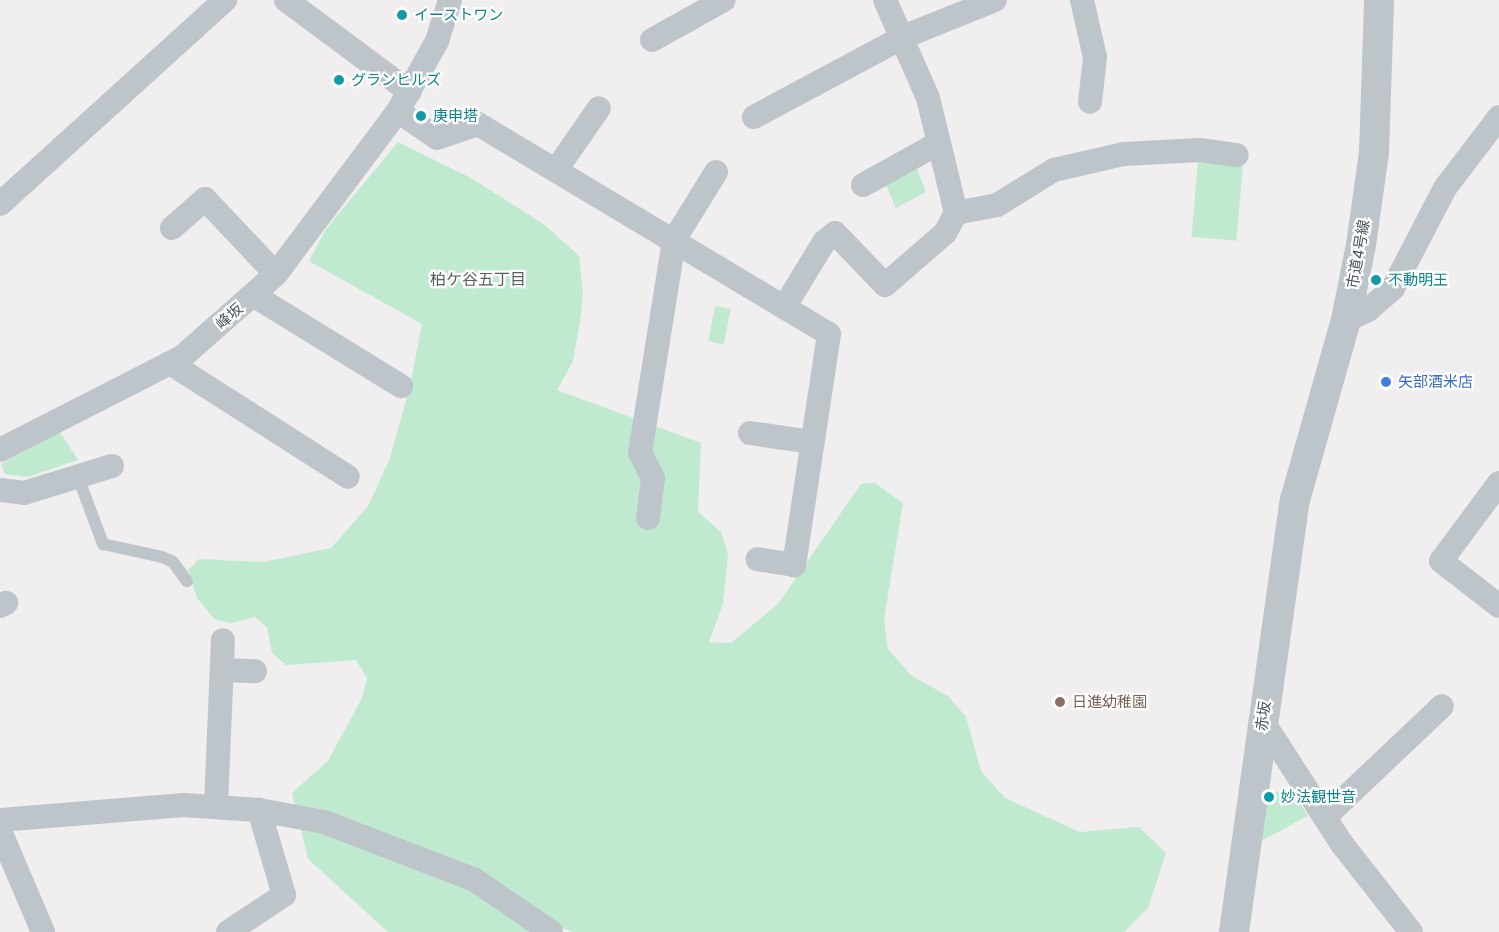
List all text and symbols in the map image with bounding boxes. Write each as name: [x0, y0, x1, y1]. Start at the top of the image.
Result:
place label: イーストワン: [414, 6, 504, 24]
marker: イーストワン: [395, 8, 409, 22]
place label: グランヒルズ: [351, 71, 441, 89]
marker: グランヒルズ: [332, 73, 346, 87]
place label: 庚申塔: [433, 107, 478, 125]
marker: 庚申塔: [414, 109, 428, 123]
street label: 市道4号線: [1343, 218, 1373, 290]
district label: 柏ケ谷五丁目: [430, 269, 526, 289]
place label: 不動明王: [1388, 271, 1448, 289]
marker: 不動明王: [1369, 273, 1383, 287]
street label: 峰坂: [212, 299, 246, 333]
place label: 矢部酒米店: [1398, 373, 1473, 391]
marker: 矢部酒米店: [1379, 375, 1393, 389]
place label: 日進幼稚園: [1072, 693, 1147, 711]
marker: 日進幼稚園: [1053, 695, 1067, 709]
street label: 赤坂: [1252, 700, 1274, 732]
place label: 妙法観世音: [1281, 788, 1356, 806]
marker: 妙法観世音: [1262, 790, 1276, 804]

